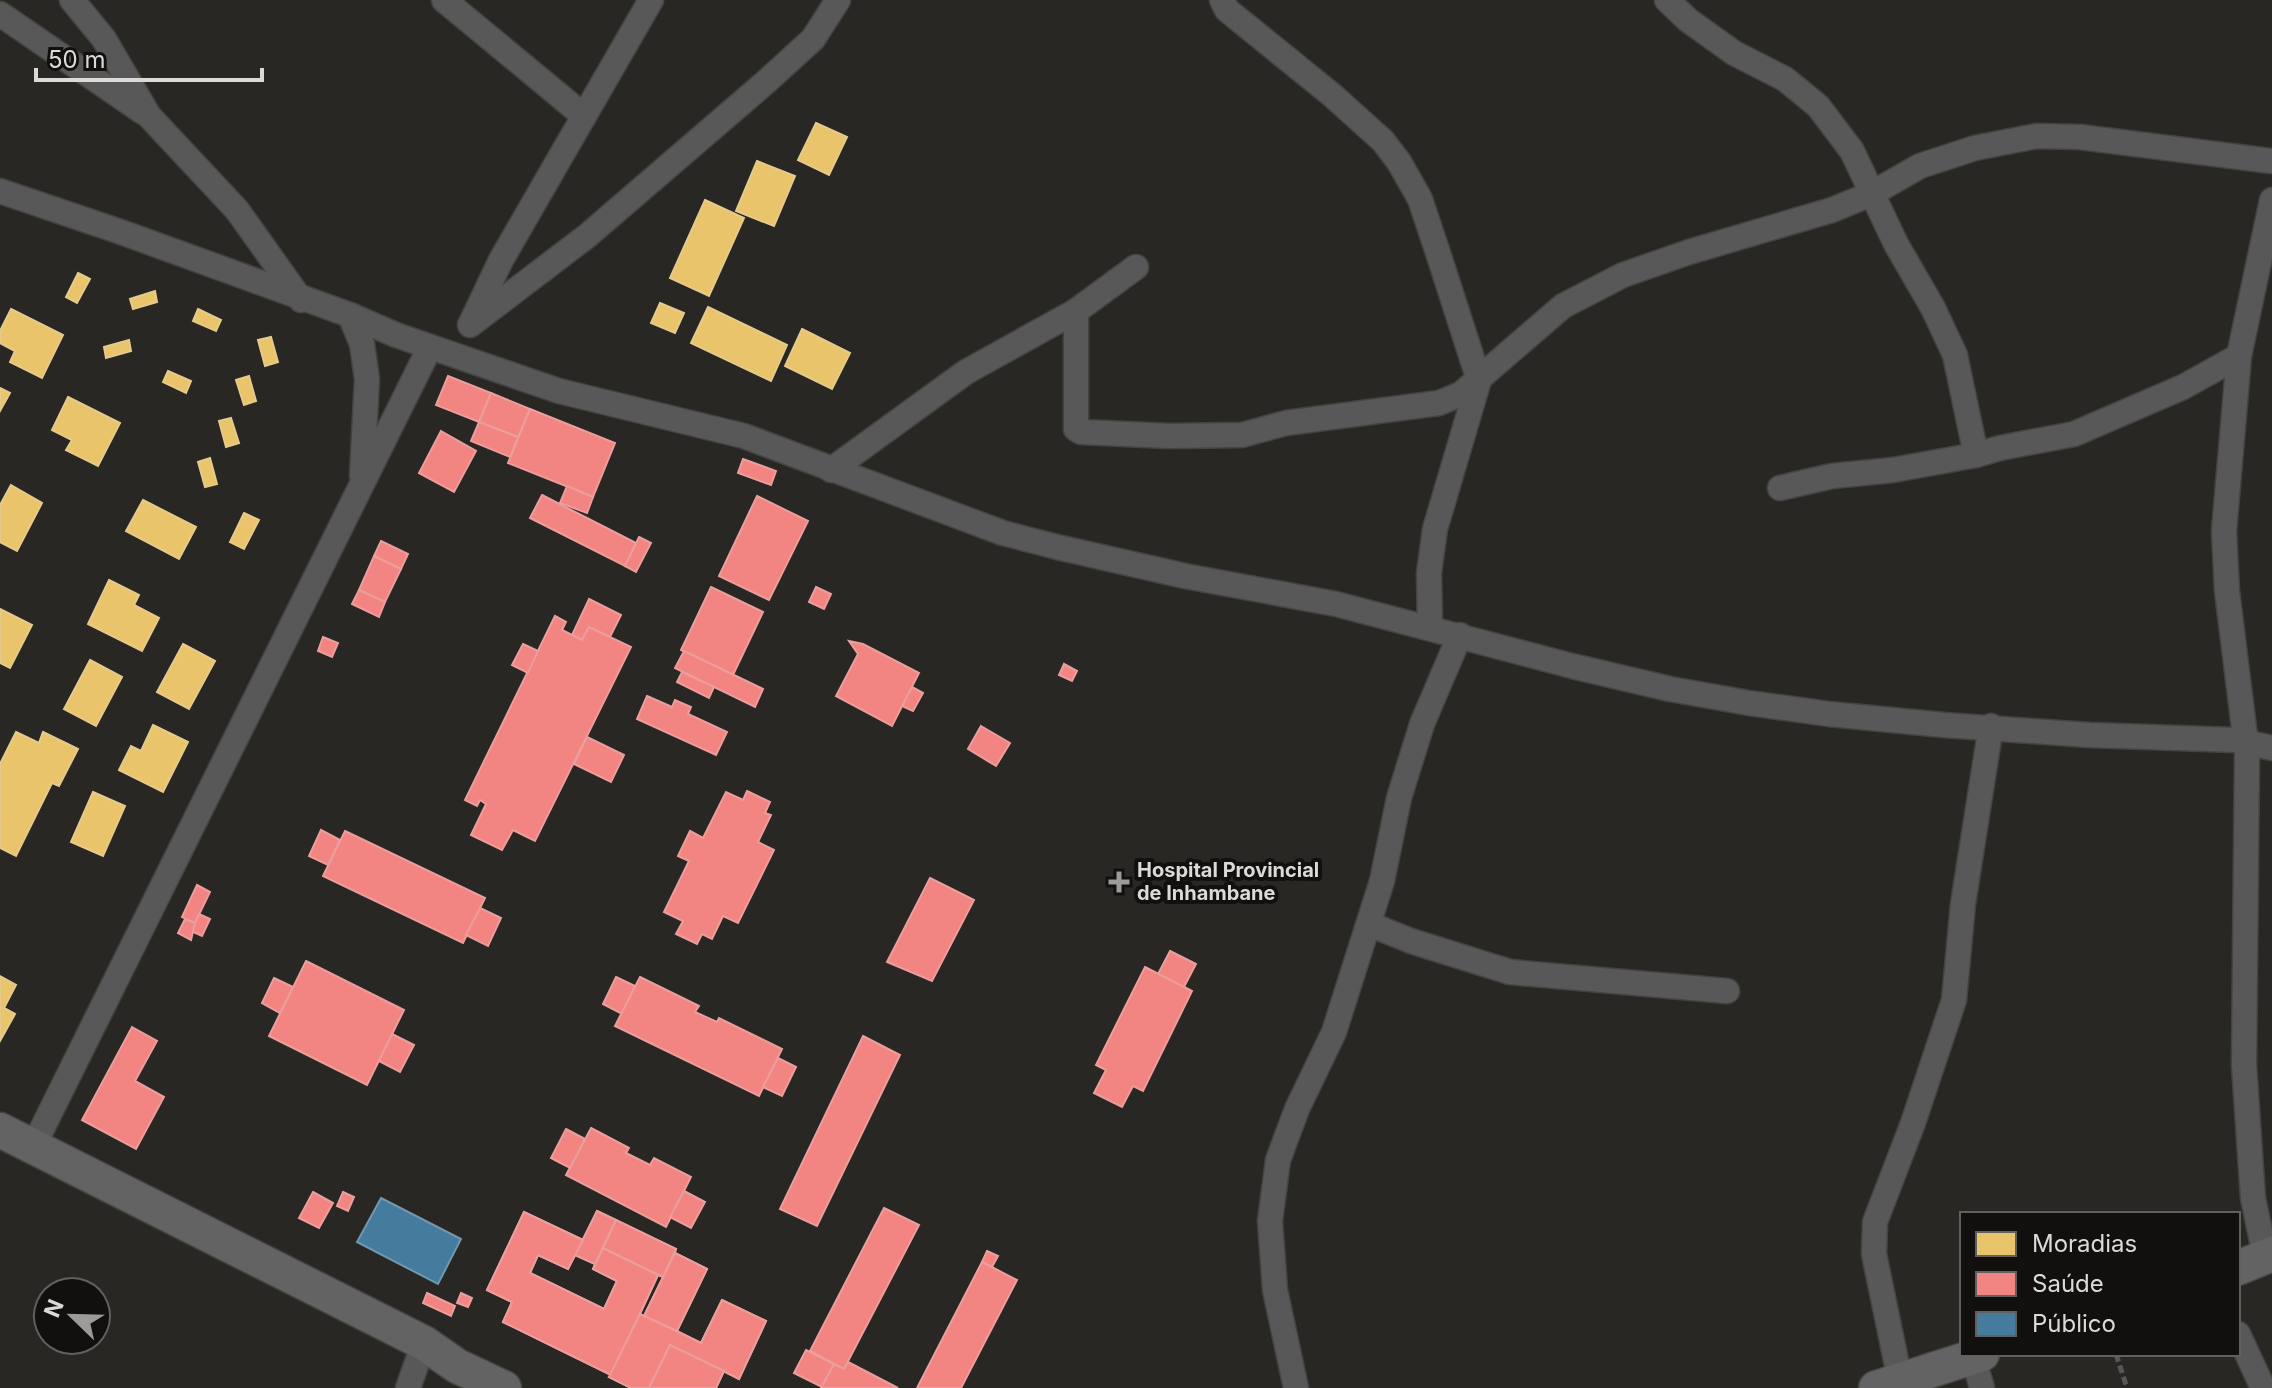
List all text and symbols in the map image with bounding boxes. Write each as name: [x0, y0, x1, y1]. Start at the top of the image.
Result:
scale bar: [36, 32, 262, 82]
text: 50 m: [48, 45, 106, 74]
place label: Hospital Provincial de Inhambane: [1137, 858, 1319, 905]
marker: Hospital Provincial de Inhambane: [1108, 871, 1130, 893]
legend: [1960, 1212, 2240, 1356]
text: Moradias: [2032, 1229, 2137, 1258]
text: Saúde: [2032, 1269, 2104, 1298]
north arrow: [32, 1276, 112, 1356]
text: N: [38, 1295, 69, 1321]
text: Público: [2032, 1309, 2116, 1338]

